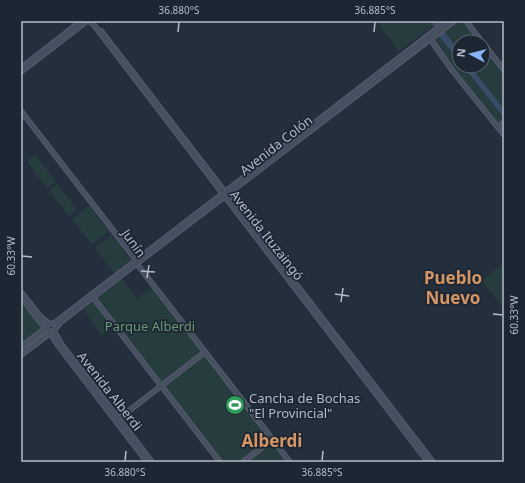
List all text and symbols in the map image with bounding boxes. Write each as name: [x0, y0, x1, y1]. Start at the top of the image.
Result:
text: 36.880°S: [158, 3, 200, 17]
text: 36.885°S: [354, 3, 396, 17]
north arrow: [451, 34, 491, 74]
text: N: [453, 47, 469, 58]
street label: Avenida Colón: [236, 111, 316, 179]
street label: Avenida Ituzaingó: [226, 186, 308, 284]
street label: Junín: [117, 223, 150, 261]
text: 60.33°W: [4, 236, 18, 276]
district label: Pueblo Nuevo: [424, 266, 482, 309]
text: 60.33°W: [507, 295, 521, 335]
park label: Parque Alberdi: [105, 317, 195, 335]
street label: Avenida Alberdi: [73, 348, 147, 434]
place label: Cancha de Bochas "El Provincial": [249, 389, 360, 422]
sports icon: Cancha de Bochas "El Provincial": [224, 394, 246, 416]
district label: Alberdi: [242, 429, 302, 452]
text: 36.880°S: [104, 465, 146, 479]
text: 36.885°S: [301, 465, 343, 479]

